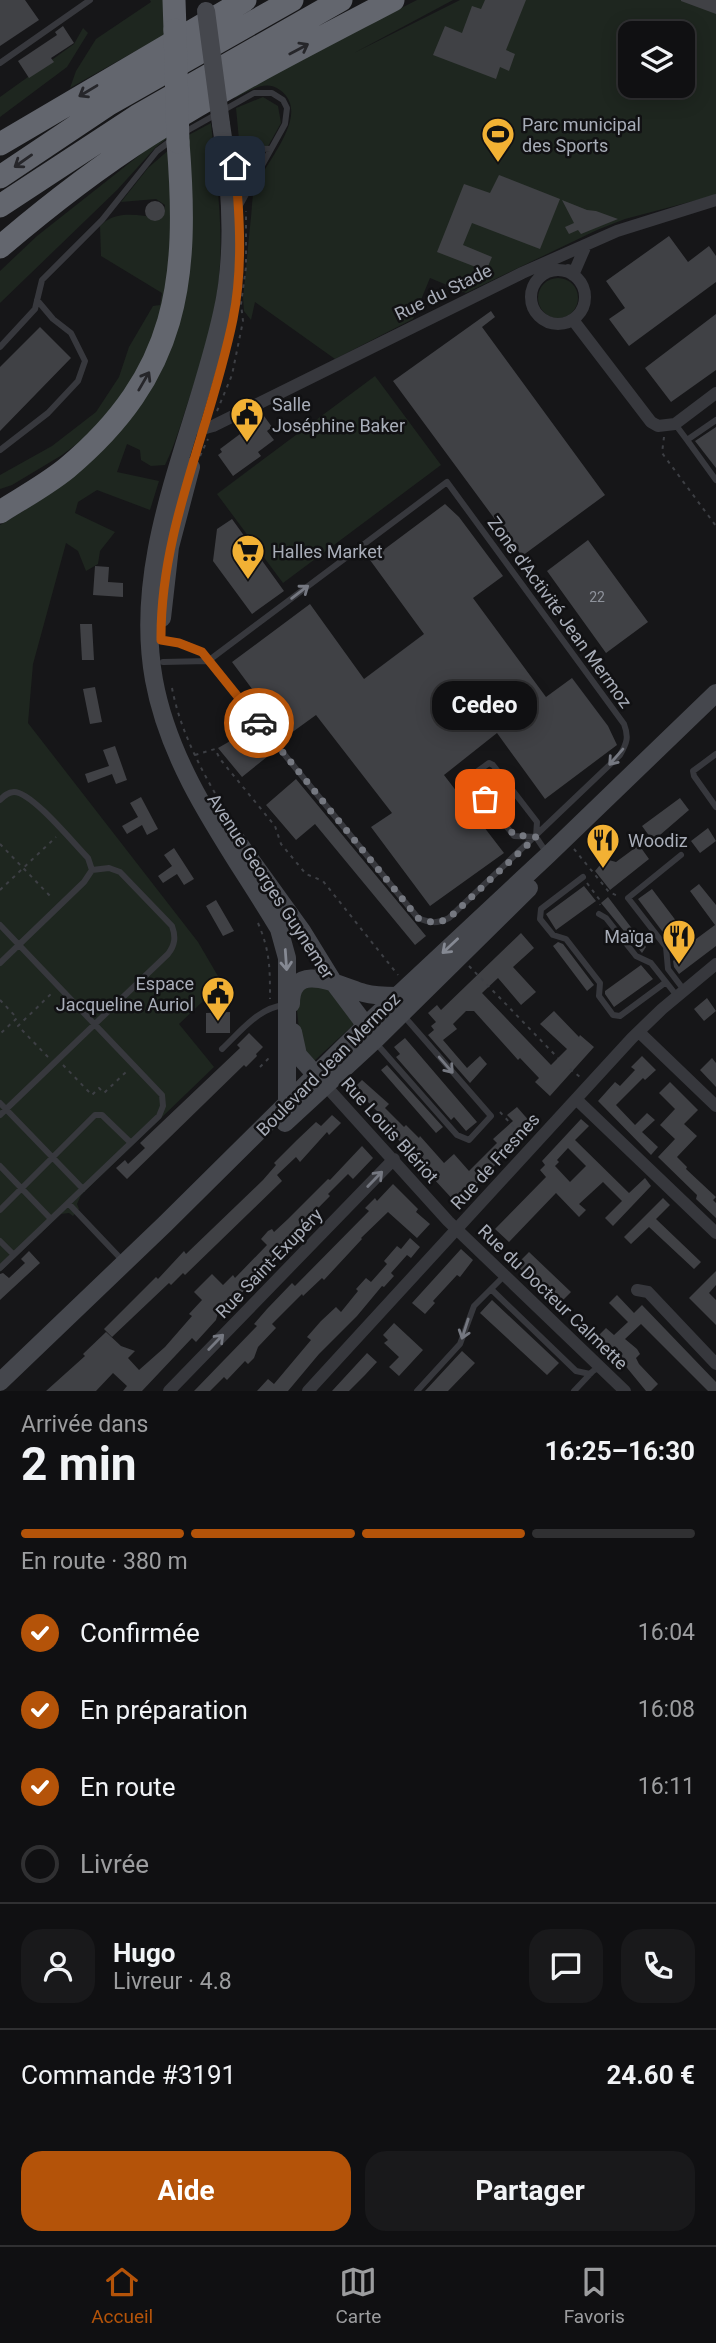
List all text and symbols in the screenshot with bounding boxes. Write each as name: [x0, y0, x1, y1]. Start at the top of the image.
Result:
map controls: [618, 21, 695, 98]
button: layers: [618, 21, 695, 98]
one-way arrow: [288, 42, 309, 56]
one-way arrow: [79, 84, 99, 98]
place label: Parc municipal des Sports: [522, 114, 641, 156]
sports icon: Parc municipal des Sports: [479, 115, 517, 164]
pin: [205, 136, 265, 196]
icon: home: [216, 147, 254, 185]
one-way arrow: [13, 154, 33, 168]
street label: Rue du Stade: [391, 259, 495, 325]
one-way arrow: [137, 371, 151, 391]
place label: Salle Joséphine Baker: [272, 394, 405, 436]
public building icon: Salle Joséphine Baker: [228, 395, 266, 444]
street label: Zone d'Activité Jean Mermoz: [484, 512, 637, 712]
supermarket icon: Halles Market: [229, 532, 267, 581]
place label: Halles Market: [272, 541, 383, 562]
one-way arrow: [290, 585, 309, 600]
house number: 22: [589, 589, 605, 605]
callout: Cedeo: [433, 680, 538, 729]
courier: [224, 688, 294, 758]
text: Cedeo: [452, 692, 517, 719]
icon: car: [240, 704, 278, 742]
one-way arrow: [608, 748, 624, 766]
pin: [455, 769, 515, 829]
icon: bag: [466, 780, 504, 818]
street label: Avenue Georges Guynemer: [203, 790, 339, 982]
restaurant icon: Woodiz: [584, 821, 622, 870]
place label: Woodiz: [628, 830, 688, 851]
restaurant icon: Maïga: [660, 917, 698, 966]
place label: Maïga: [604, 926, 654, 947]
one-way arrow: [442, 938, 459, 955]
one-way arrow: [280, 948, 293, 971]
place label: Espace Jacqueline Auriol: [56, 973, 194, 1015]
public building icon: Espace Jacqueline Auriol: [199, 974, 237, 1023]
street label: Boulevard Jean Mermoz: [252, 988, 404, 1140]
one-way arrow: [438, 1055, 454, 1073]
street label: Rue Louis Blériot: [337, 1073, 443, 1187]
street label: Rue de Fresnes: [446, 1108, 544, 1214]
one-way arrow: [367, 1171, 384, 1188]
street label: Rue Saint-Exupéry: [211, 1203, 327, 1322]
street label: Rue du Docteur Calmette: [474, 1220, 632, 1374]
one-way arrow: [458, 1317, 470, 1339]
one-way arrow: [208, 1334, 225, 1351]
text: Arrivée dans: [21, 1411, 148, 1438]
text: 16:25–16:30: [545, 1436, 695, 1466]
text: 2 min: [21, 1437, 137, 1491]
text: En route · 380 m: [21, 1548, 188, 1575]
icon: check: [21, 1614, 59, 1652]
text: Confirmée: [80, 1618, 200, 1648]
text: 16:04: [638, 1619, 695, 1646]
icon: check: [21, 1691, 59, 1729]
text: En préparation: [80, 1695, 248, 1725]
text: 16:08: [638, 1696, 695, 1723]
icon: check: [21, 1768, 59, 1806]
text: En route: [80, 1772, 176, 1802]
text: 16:11: [638, 1773, 695, 1800]
text: Livrée: [80, 1849, 149, 1879]
button: person: [21, 1929, 95, 2003]
button: chat: [529, 1929, 603, 2003]
button: phone: [621, 1929, 695, 2003]
text: Hugo: [113, 1938, 175, 1968]
text: Livreur · 4.8: [113, 1968, 232, 1995]
text: Commande #3191: [21, 2060, 236, 2090]
text: 24.60 €: [606, 2060, 695, 2090]
button: Aide: [21, 2151, 351, 2231]
button: Partager: [365, 2151, 695, 2231]
tab: Accueil: [91, 2263, 153, 2328]
tab: Carte: [336, 2263, 381, 2328]
tab: Favoris: [564, 2263, 625, 2328]

